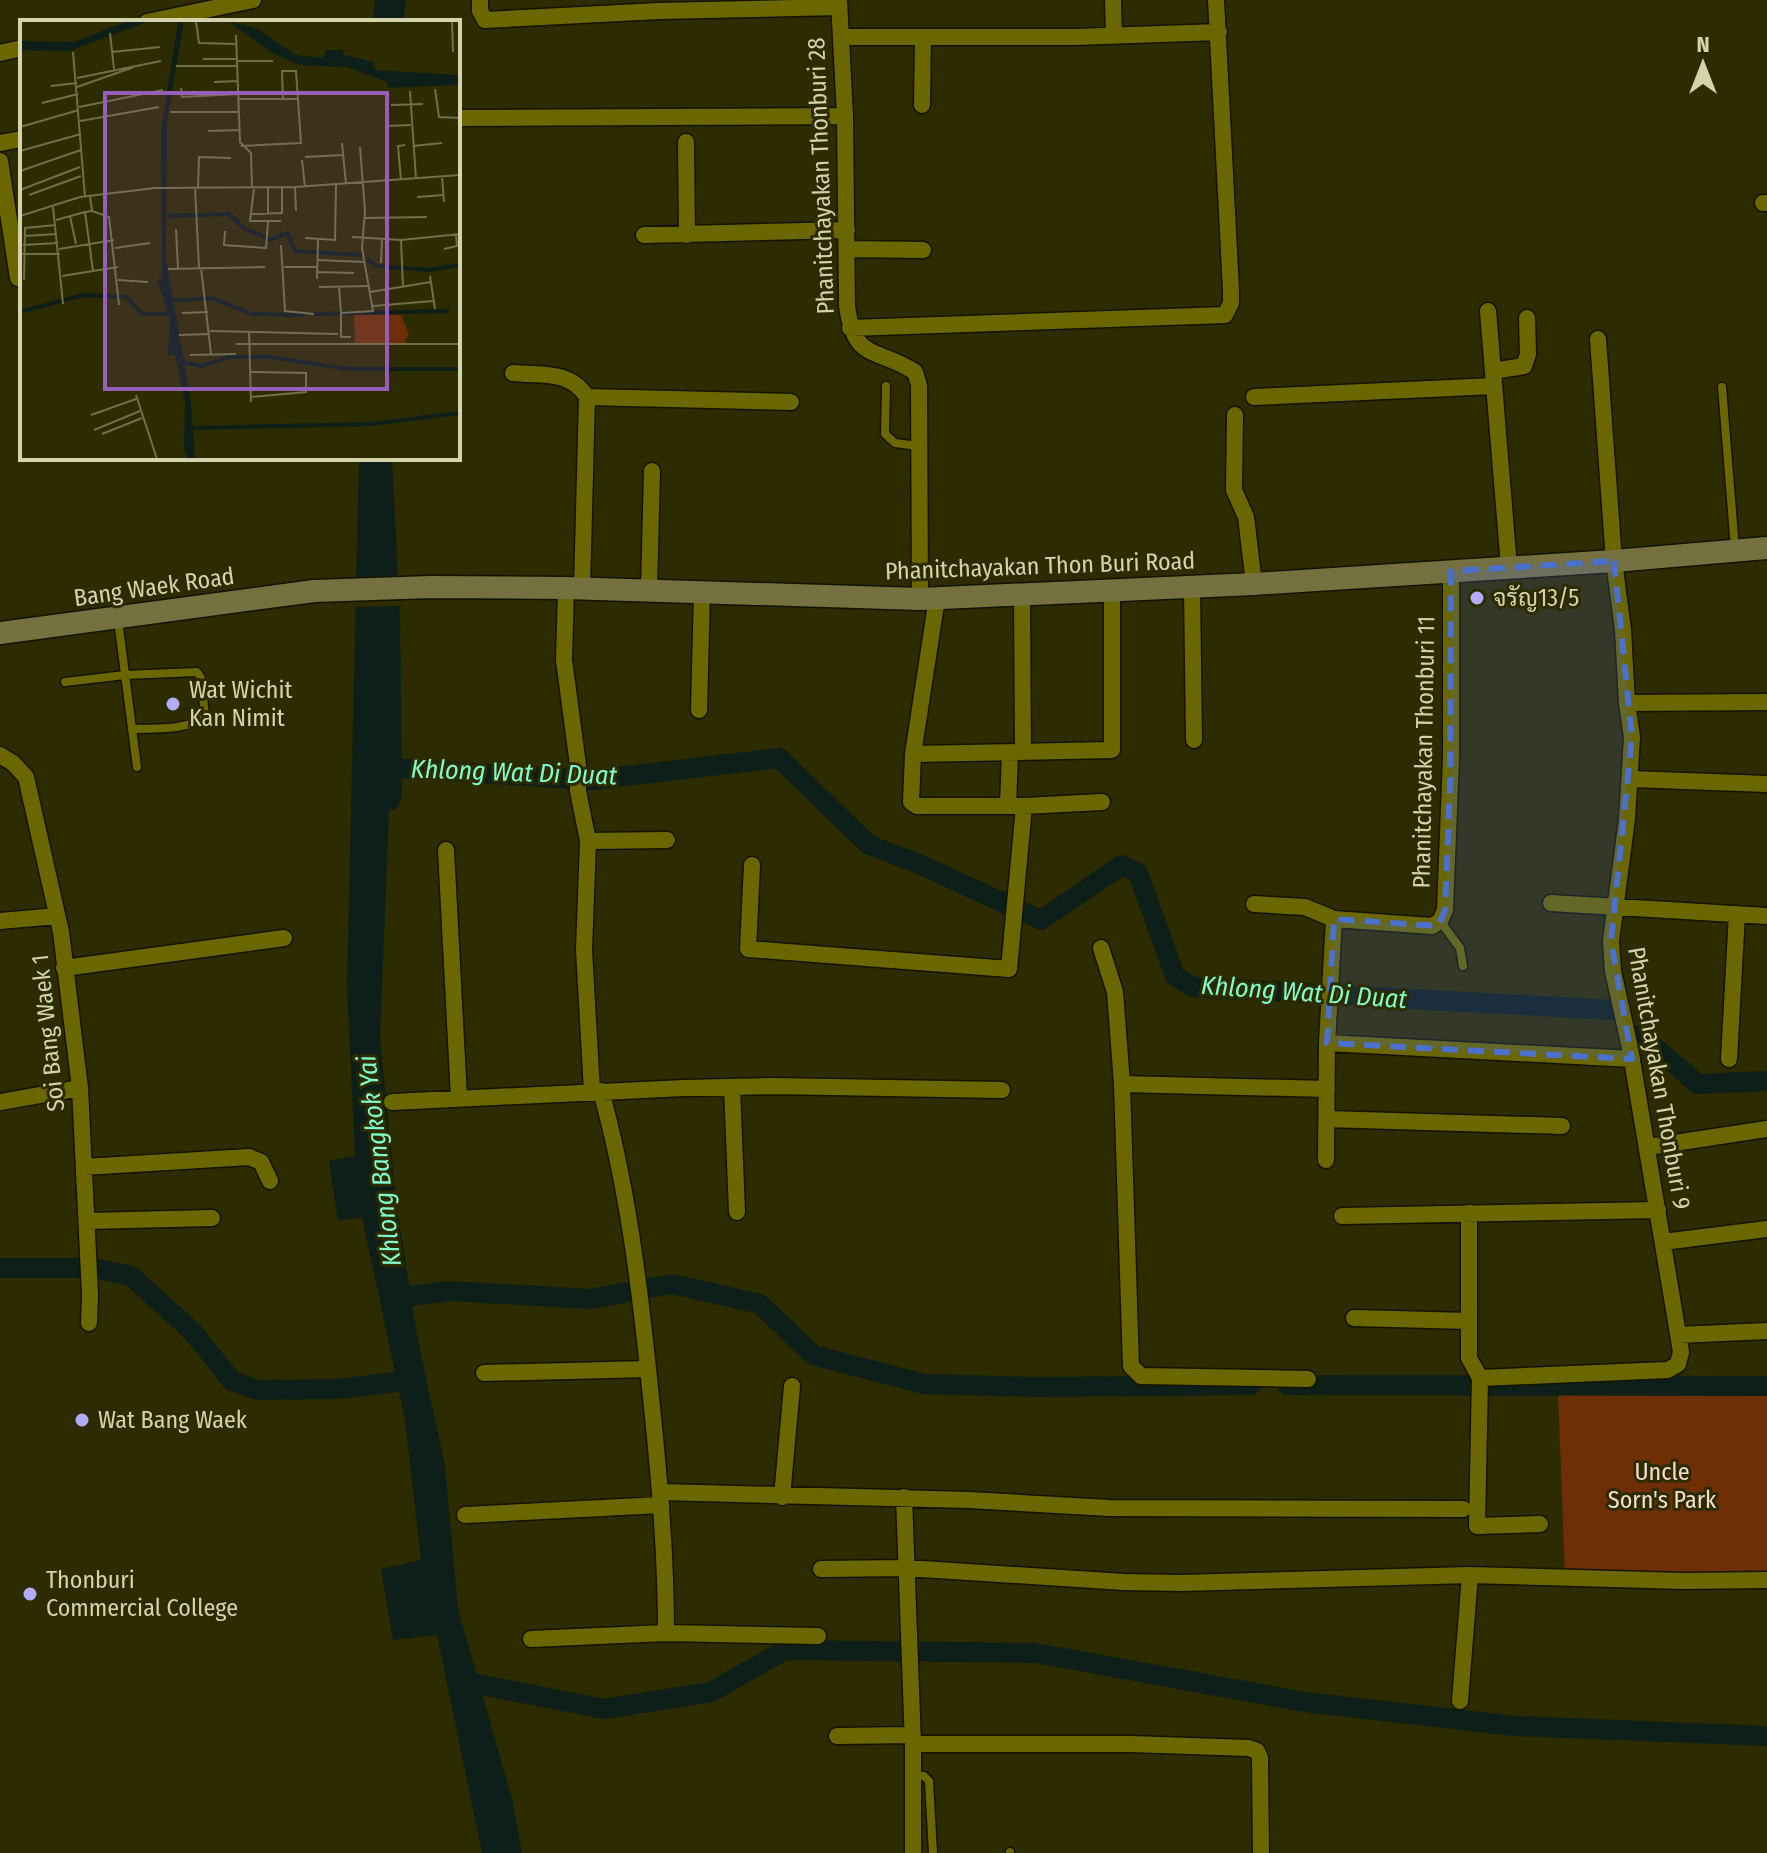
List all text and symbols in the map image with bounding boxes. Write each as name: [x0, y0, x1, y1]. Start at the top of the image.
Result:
inset map: [20, 20, 460, 460]
north arrow: [1663, 24, 1743, 104]
text: N: [1696, 31, 1710, 58]
street label: Phanitchayakan Thonburi 28: [802, 37, 840, 315]
street label: Phanitchayakan Thon Buri Road: [885, 547, 1195, 585]
street label: Bang Waek Road: [72, 562, 236, 612]
place label: จรัญ13/5: [1493, 584, 1579, 612]
marker: จรัญ13/5: [1468, 589, 1486, 607]
street label: Phanitchayakan Thonburi 11: [1408, 615, 1440, 889]
place label: Wat Wichit Kan Nimit: [189, 676, 292, 732]
marker: Wat Wichit Kan Nimit: [164, 695, 182, 713]
water label: Khlong Wat Di Duat: [410, 753, 618, 792]
street label: Phanitchayakan Thonburi 9: [1622, 945, 1696, 1211]
street label: Soi Bang Waek 1: [26, 953, 70, 1113]
water label: Khlong Wat Di Duat: [1200, 970, 1408, 1015]
water label: Khlong Bangkok Yai: [351, 1053, 408, 1268]
place label: Wat Bang Waek: [98, 1406, 248, 1434]
marker: Wat Bang Waek: [73, 1411, 91, 1429]
park label: Uncle Sorn's Park: [1608, 1458, 1717, 1514]
place label: Thonburi Commercial College: [46, 1566, 238, 1622]
marker: Thonburi Commercial College: [21, 1585, 39, 1603]

